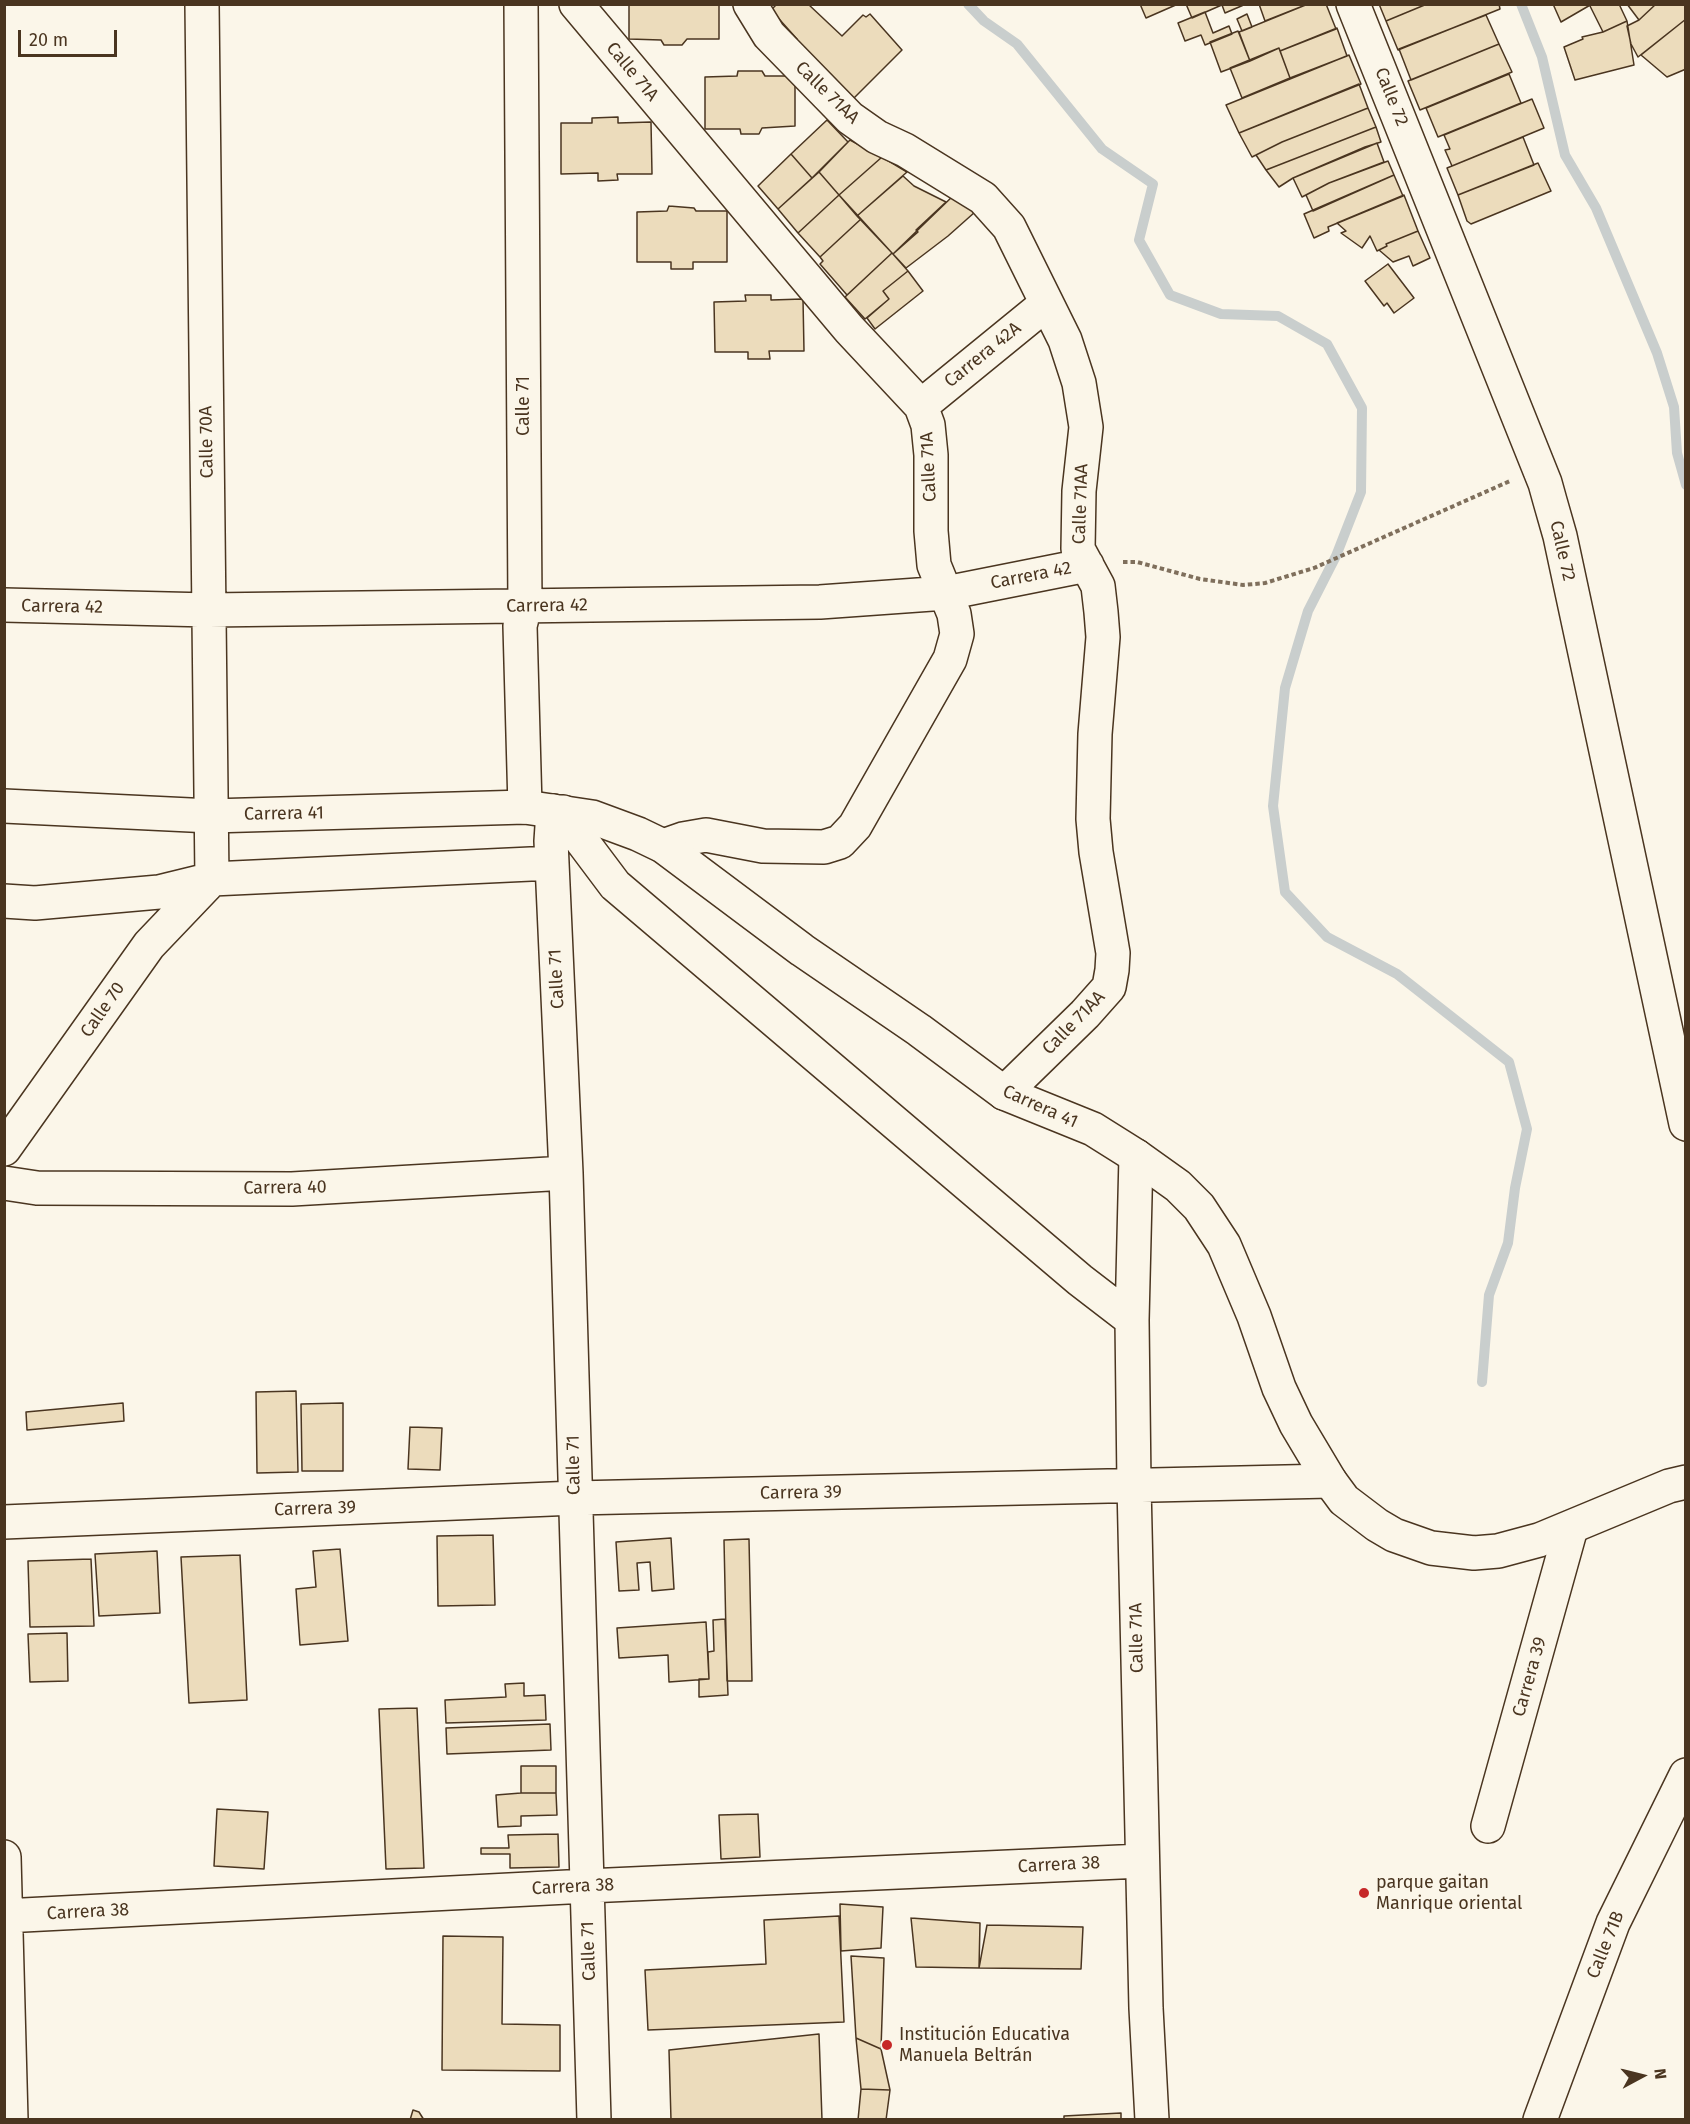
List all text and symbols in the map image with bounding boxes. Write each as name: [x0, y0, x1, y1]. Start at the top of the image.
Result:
scale bar: [21, 18, 120, 56]
text: 20 m: [29, 29, 68, 51]
street label: Calle 71A: [601, 38, 663, 106]
street label: Calle 71AA: [790, 57, 864, 129]
street label: Calle 72: [1370, 65, 1412, 129]
street label: Carrera 42A: [940, 318, 1026, 392]
street label: Calle 71: [513, 376, 535, 436]
street label: Calle 70A: [196, 405, 218, 479]
street label: Calle 71A: [916, 431, 942, 503]
street label: Calle 71AA: [1069, 463, 1093, 545]
street label: Calle 72: [1545, 519, 1579, 583]
street label: Carrera 42: [989, 558, 1073, 594]
street label: Carrera 42: [506, 594, 588, 618]
street label: Carrera 42: [21, 595, 103, 619]
street label: Carrera 41: [244, 803, 324, 825]
street label: Calle 71: [545, 948, 569, 1010]
street label: Calle 70: [76, 978, 130, 1042]
street label: Calle 71AA: [1038, 986, 1110, 1060]
street label: Carrera 41: [999, 1081, 1081, 1133]
street label: Carrera 40: [243, 1176, 327, 1200]
street label: Calle 71: [563, 1435, 585, 1495]
street label: Carrera 39: [760, 1481, 842, 1505]
street label: Carrera 39: [274, 1497, 356, 1521]
street label: Calle 71A: [1126, 1603, 1148, 1673]
street label: Carrera 39: [1508, 1635, 1552, 1719]
street label: Carrera 38: [1017, 1852, 1101, 1878]
place label: parque gaitan Manrique oriental: [1376, 1872, 1522, 1914]
street label: Carrera 38: [531, 1874, 615, 1900]
marker: parque gaitan Manrique oriental: [1357, 1886, 1371, 1900]
street label: Carrera 38: [46, 1899, 130, 1925]
street label: Calle 71B: [1583, 1908, 1629, 1982]
street label: Calle 71: [577, 1921, 601, 1981]
place label: Institución Educativa Manuela Beltrán: [899, 2024, 1070, 2066]
marker: Institución Educativa Manuela Beltrán: [880, 2038, 894, 2052]
north arrow: [1612, 2046, 1672, 2106]
text: N: [1650, 2067, 1670, 2080]

